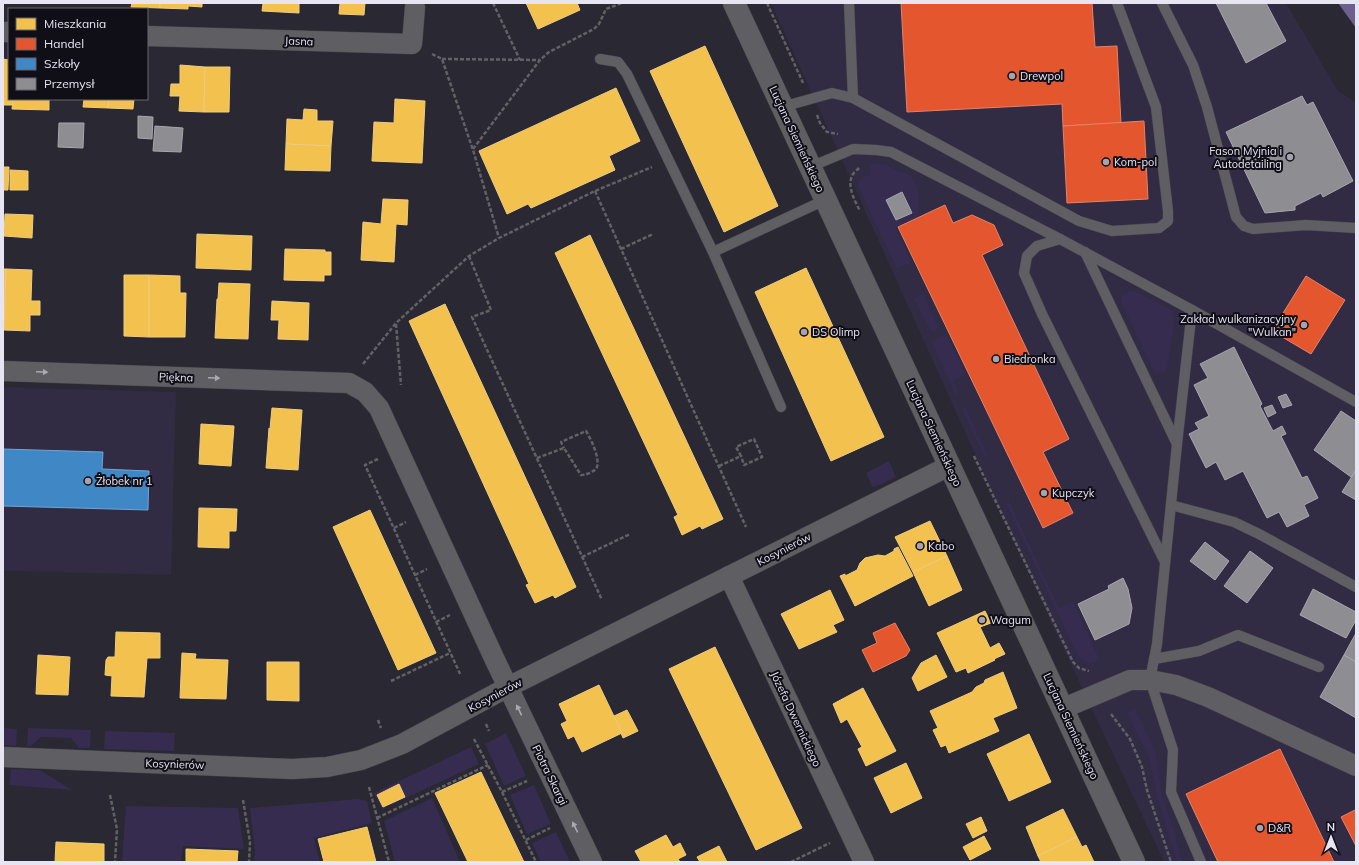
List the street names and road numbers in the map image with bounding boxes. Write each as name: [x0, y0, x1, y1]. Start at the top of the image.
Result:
street label: Jasna: [284, 34, 314, 48]
street label: Lucjana Siemieńskiego: [766, 84, 828, 194]
street label: Piękna: [159, 369, 193, 385]
street label: Lucjana Siemieńskiego: [903, 378, 965, 488]
street label: Kosynierów: [755, 529, 814, 569]
street label: Józefa Dwernickiego: [768, 669, 824, 769]
street label: Lucjana Siemieńskiego: [1040, 671, 1102, 781]
street label: Kosynierów: [466, 675, 525, 715]
street label: Piotra Skargi: [529, 742, 571, 808]
street label: Kosynierów: [145, 756, 205, 772]

